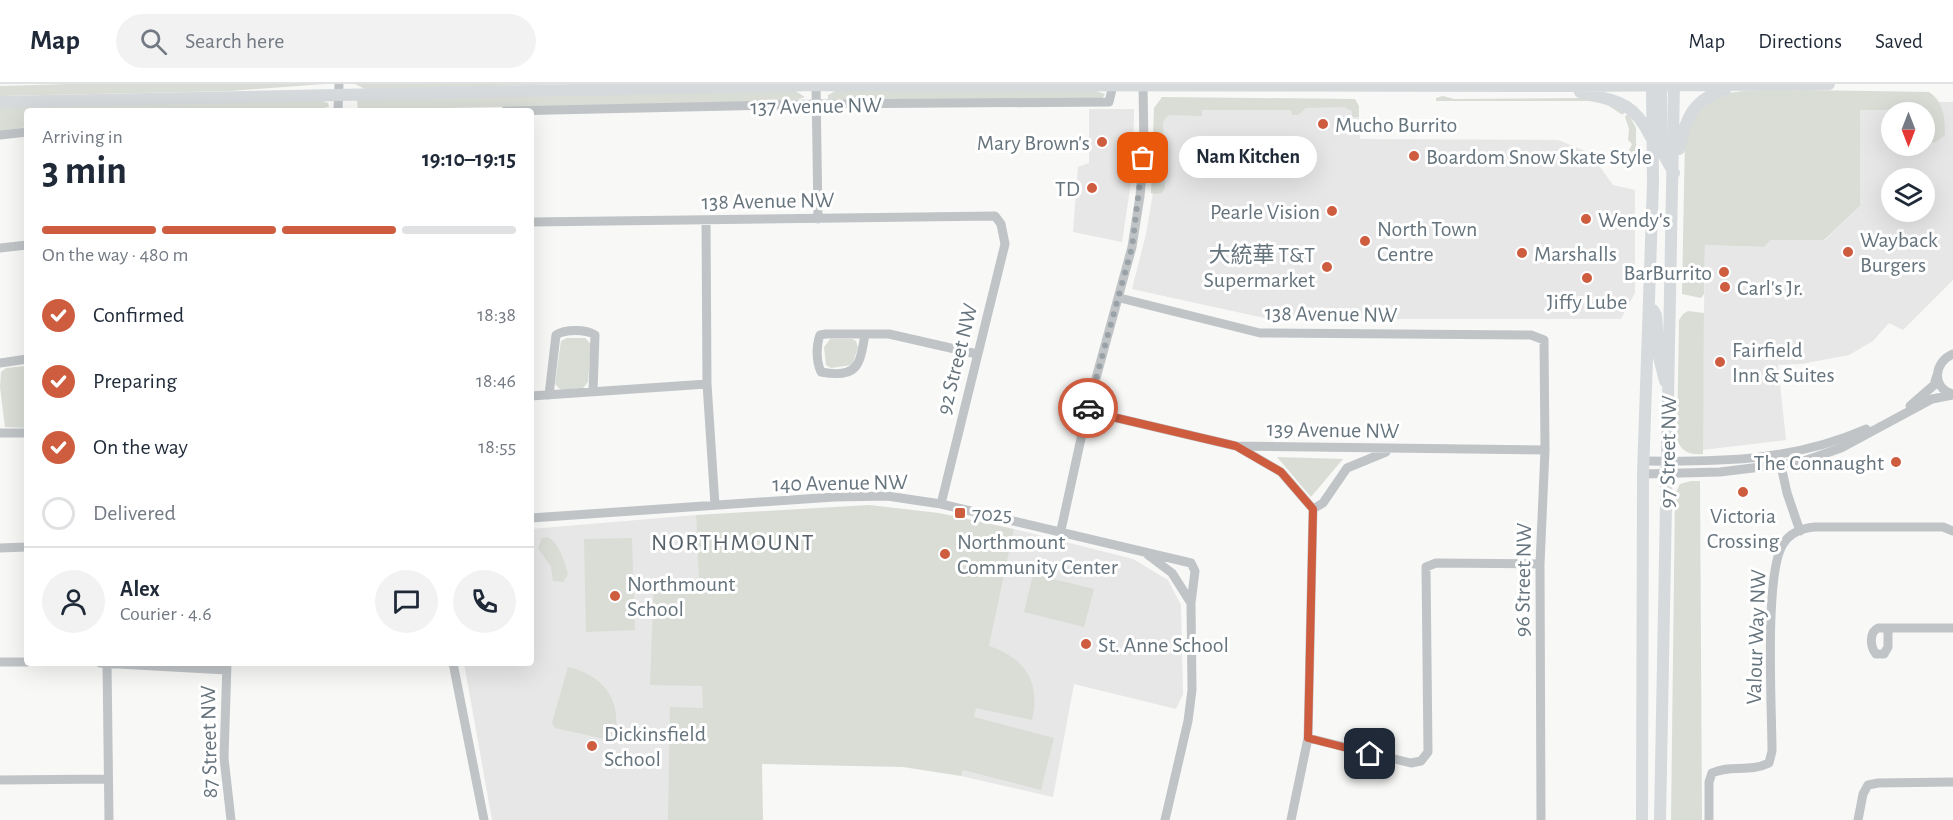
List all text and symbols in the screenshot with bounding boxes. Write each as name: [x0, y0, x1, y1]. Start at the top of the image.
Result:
search box: [116, 14, 536, 68]
icon: search: [137, 25, 170, 58]
text: Map: [30, 27, 80, 55]
text: Search here: [185, 30, 284, 52]
text: Map: [1689, 31, 1725, 52]
text: Directions: [1758, 31, 1842, 52]
text: Saved: [1875, 31, 1923, 52]
street label: 137 Avenue NW: [750, 94, 882, 118]
north arrow: [1881, 102, 1935, 156]
map controls: [1881, 102, 1935, 222]
place label: Mucho Burrito: [1335, 114, 1457, 136]
marker: Mucho Burrito: [1316, 117, 1330, 131]
text: Arriving in: [42, 127, 123, 147]
place label: Mary Brown's: [977, 132, 1090, 154]
pin: [1117, 132, 1168, 183]
marker: Mary Brown's: [1095, 135, 1109, 149]
callout: Nam Kitchen: [1179, 137, 1317, 179]
icon: bag: [1126, 141, 1159, 174]
place label: Boardom Snow Skate Style: [1426, 146, 1652, 168]
text: Nam Kitchen: [1196, 147, 1300, 167]
text: 19:10–19:15: [422, 148, 516, 170]
marker: Boardom Snow Skate Style: [1407, 149, 1421, 163]
text: 3 min: [42, 152, 127, 191]
button: layers: [1881, 168, 1935, 222]
place label: TD: [1055, 178, 1080, 200]
marker: TD: [1085, 181, 1099, 195]
street label: 138 Avenue NW: [701, 189, 835, 213]
place label: Pearle Vision: [1210, 201, 1320, 223]
marker: Pearle Vision: [1325, 204, 1339, 218]
place label: Wendy's: [1598, 209, 1671, 231]
marker: Wendy's: [1579, 212, 1593, 226]
place label: North Town Centre: [1377, 218, 1477, 265]
place label: Wayback Burgers: [1860, 229, 1938, 276]
marker: North Town Centre: [1358, 234, 1372, 248]
place label: 大統華 T&T Supermarket: [1203, 243, 1315, 291]
place label: Marshalls: [1534, 243, 1617, 265]
text: On the way · 480 m: [42, 245, 188, 265]
marker: Wayback Burgers: [1841, 245, 1855, 259]
marker: Marshalls: [1515, 246, 1529, 260]
marker: 大統華 T&T Supermarket: [1320, 260, 1334, 274]
place label: BarBurrito: [1623, 262, 1712, 284]
marker: BarBurrito: [1717, 265, 1731, 279]
marker: Jiffy Lube: [1580, 271, 1594, 285]
place label: Carl's Jr.: [1737, 277, 1803, 299]
marker: Carl's Jr.: [1718, 280, 1732, 294]
place label: Jiffy Lube: [1547, 291, 1627, 313]
icon: check: [42, 299, 75, 332]
street label: 92 Street NW: [933, 301, 981, 417]
street label: 138 Avenue NW: [1264, 302, 1398, 326]
text: Confirmed: [93, 304, 184, 326]
text: 18:38: [477, 305, 516, 325]
place label: Fairfield Inn & Suites: [1732, 339, 1835, 386]
marker: Fairfield Inn & Suites: [1713, 355, 1727, 369]
icon: check: [42, 365, 75, 398]
text: Preparing: [93, 370, 177, 392]
text: 18:46: [476, 371, 516, 391]
courier: [1058, 378, 1118, 438]
icon: car: [1072, 392, 1105, 425]
street label: 97 Street NW: [1656, 395, 1680, 509]
street label: 139 Avenue NW: [1266, 418, 1400, 442]
icon: check: [42, 431, 75, 464]
text: On the way: [93, 436, 188, 458]
text: 18:55: [478, 437, 516, 457]
place label: The Connaught: [1754, 452, 1884, 474]
marker: The Connaught: [1889, 455, 1903, 469]
street label: 140 Avenue NW: [772, 471, 908, 495]
marker: Victoria Crossing: [1736, 485, 1750, 499]
text: Delivered: [93, 502, 176, 524]
place label: 7025: [972, 503, 1012, 525]
place label: Victoria Crossing: [1707, 505, 1780, 552]
marker: 7025: [953, 506, 967, 520]
street label: 96 Street NW: [1511, 522, 1535, 637]
district label: NORTHMOUNT: [651, 531, 815, 555]
place label: Northmount Community Center: [957, 531, 1118, 578]
marker: Northmount Community Center: [938, 547, 952, 561]
street label: Valour Way NW: [1743, 569, 1769, 705]
button: person: [42, 570, 105, 633]
button: chat: [375, 570, 438, 633]
button: phone: [453, 570, 516, 633]
place label: Northmount School: [627, 573, 735, 620]
text: Alex: [120, 578, 160, 600]
marker: Northmount School: [608, 589, 622, 603]
text: Courier · 4.6: [120, 604, 212, 624]
place label: St. Anne School: [1098, 634, 1229, 656]
marker: St. Anne School: [1079, 637, 1093, 651]
street label: 87 Street NW: [197, 685, 221, 799]
place label: Dickinsfield School: [604, 723, 706, 770]
pin: [1344, 728, 1395, 779]
icon: home: [1353, 737, 1386, 770]
marker: Dickinsfield School: [585, 739, 599, 753]

